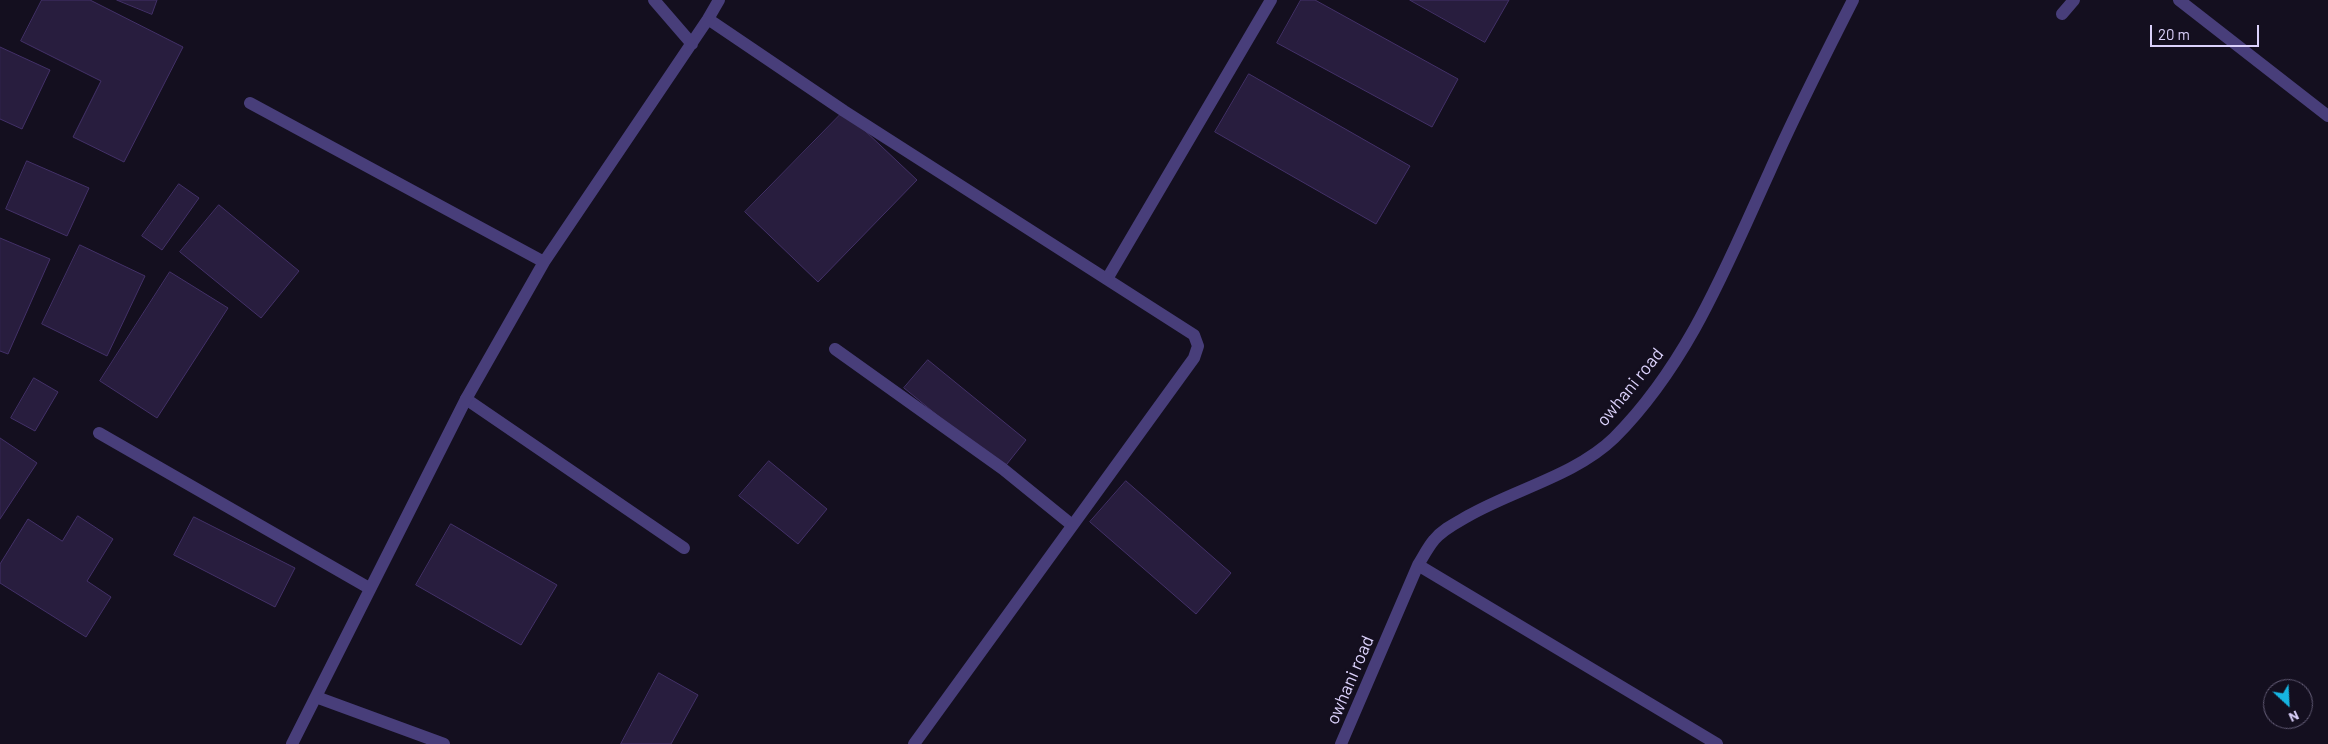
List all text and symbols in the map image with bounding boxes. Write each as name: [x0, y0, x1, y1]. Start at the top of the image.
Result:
scale bar: [2153, 15, 2262, 47]
text: 20 m: [2158, 25, 2190, 43]
street label: owhani road: [1592, 343, 1668, 431]
street label: owhani road: [1322, 632, 1378, 728]
north arrow: [2263, 679, 2313, 729]
text: N: [2286, 707, 2302, 727]

